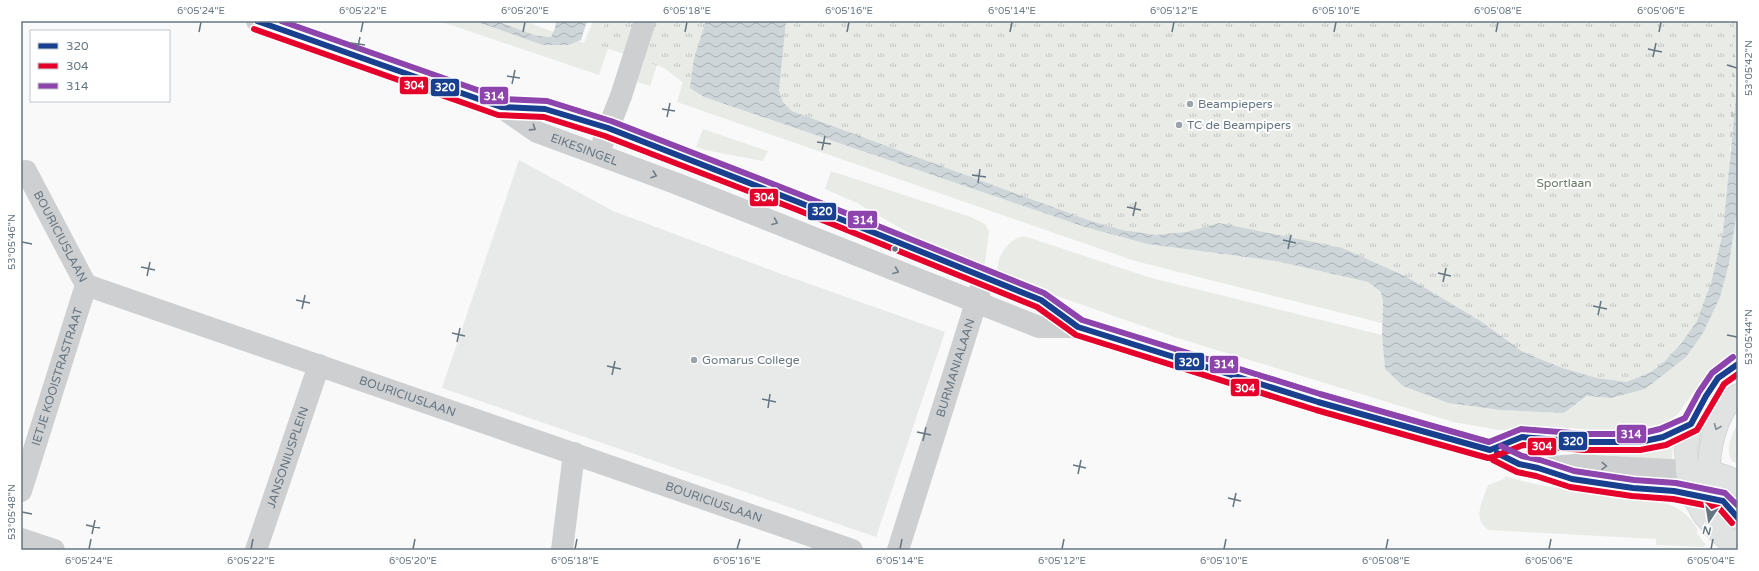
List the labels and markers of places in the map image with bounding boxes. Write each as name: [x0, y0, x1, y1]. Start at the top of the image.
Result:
place label: Beampiepers: [1198, 97, 1273, 111]
marker: Beampiepers: [1185, 99, 1195, 109]
place label: TC de Beampipers: [1187, 118, 1291, 132]
marker: TC de Beampipers: [1174, 120, 1184, 130]
unlabelled marker: [890, 244, 900, 254]
place label: Gomarus College: [702, 353, 800, 367]
marker: Gomarus College: [689, 355, 699, 365]

